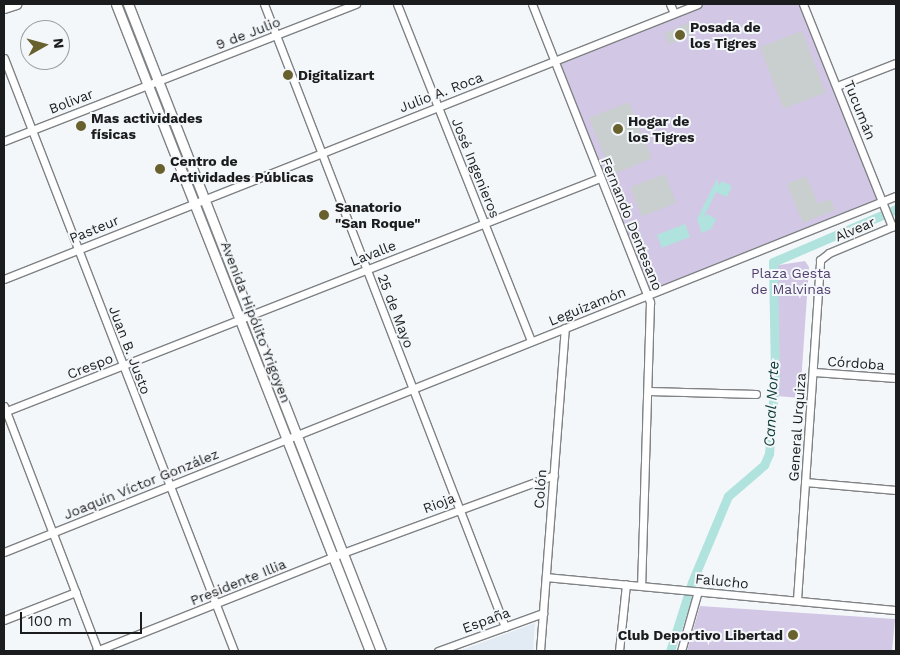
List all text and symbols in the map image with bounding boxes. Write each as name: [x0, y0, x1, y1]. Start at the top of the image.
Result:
street label: 9 de Julio: [213, 13, 283, 53]
place label: Posada de los Tigres: [690, 19, 761, 52]
north arrow: [20, 20, 70, 70]
marker: Posada de los Tigres: [674, 29, 686, 41]
text: N: [50, 37, 67, 49]
place label: Digitalizart: [298, 67, 374, 83]
street label: Julio A. Roca: [397, 68, 485, 116]
marker: Digitalizart: [282, 69, 294, 81]
street label: Tucumán: [840, 78, 880, 142]
street label: Bolivar: [46, 85, 96, 117]
place label: Mas actividades físicas: [91, 110, 203, 142]
place label: Hogar de los Tigres: [628, 113, 695, 146]
street label: José Ingenieros: [448, 116, 504, 220]
marker: Mas actividades físicas: [75, 120, 87, 132]
marker: Hogar de los Tigres: [612, 123, 624, 135]
place label: Centro de Actividades Públicas: [170, 153, 313, 186]
street label: Fernando Dentesano: [598, 155, 666, 293]
marker: Centro de Actividades Públicas: [154, 163, 166, 175]
place label: Sanatorio "San Roque": [335, 199, 420, 232]
marker: Sanatorio "San Roque": [317, 208, 331, 222]
street label: Pasteur: [67, 211, 121, 247]
street label: Alvear: [832, 213, 878, 245]
street label: Lavalle: [348, 237, 398, 269]
street label: Avenida Hipólito Yrigoyen: [217, 238, 295, 406]
park label: Plaza Gesta de Malvinas: [751, 265, 831, 298]
street label: 25 de Mayo: [374, 272, 418, 350]
street label: Leguizamón: [546, 283, 628, 329]
street label: Juan B. Justo: [105, 303, 155, 397]
street label: Crespo: [65, 350, 115, 382]
street label: Córdoba: [827, 353, 885, 373]
water label: Canal Norte: [761, 360, 783, 448]
street label: General Urquiza: [785, 372, 809, 482]
street label: Joaquín Víctor González: [61, 445, 221, 523]
street label: Colón: [530, 469, 550, 509]
street label: Rioja: [421, 489, 457, 517]
street label: Presidente Illia: [188, 555, 288, 609]
street label: Falucho: [694, 570, 750, 592]
scale bar: [22, 602, 145, 634]
street label: España: [460, 604, 512, 636]
text: 100 m: [28, 612, 72, 630]
place label: Club Deportivo Libertad: [618, 627, 783, 643]
marker: Club Deportivo Libertad: [787, 629, 799, 641]

